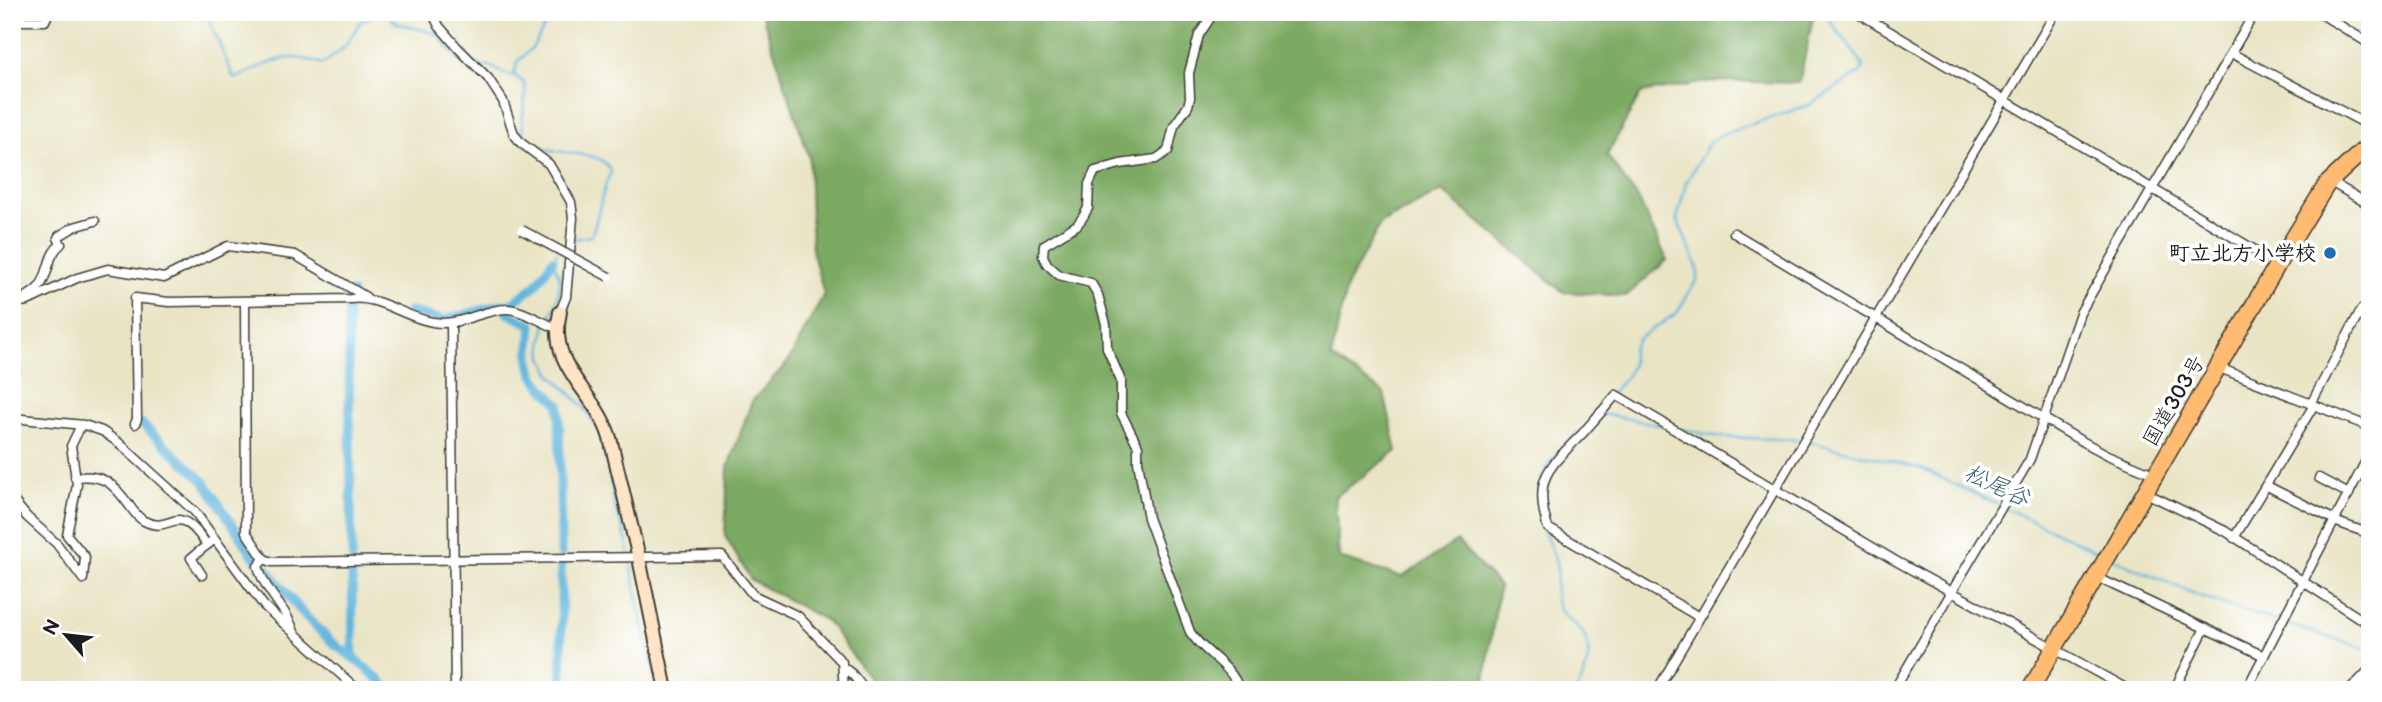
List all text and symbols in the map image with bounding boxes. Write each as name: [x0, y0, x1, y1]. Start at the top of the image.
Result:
place label: 町立北方小学校: [2169, 241, 2316, 266]
marker: 町立北方小学校: [2322, 245, 2338, 261]
street label: 国道303号: [2138, 351, 2210, 451]
water label: 松尾谷: [1960, 459, 2035, 514]
north arrow: [32, 600, 102, 670]
text: N: [39, 616, 66, 639]

